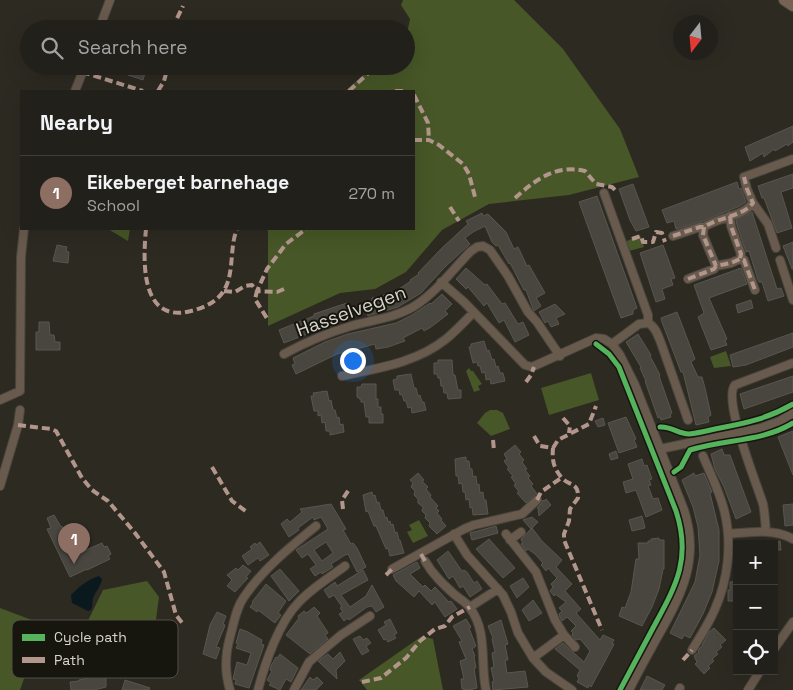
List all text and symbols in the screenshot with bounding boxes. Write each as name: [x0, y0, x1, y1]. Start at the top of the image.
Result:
north arrow: [673, 15, 718, 60]
search box: [20, 20, 415, 75]
icon: search: [38, 34, 66, 62]
text: Search here: [78, 35, 188, 60]
text: Nearby: [40, 109, 113, 136]
text: Eikeberget barnehage: [87, 170, 289, 195]
text: 1: [52, 183, 60, 204]
text: 270 m: [348, 183, 395, 204]
text: School: [87, 195, 140, 216]
street label: Hasselvegen: [292, 280, 410, 342]
your location: [340, 348, 366, 374]
pin: 1: [58, 523, 90, 564]
map controls: [733, 540, 778, 675]
button: +: [733, 540, 778, 585]
button: −: [733, 585, 778, 630]
legend: [12, 620, 178, 678]
text: Cycle path: [54, 628, 127, 646]
button: locate: [733, 630, 778, 675]
text: Path: [54, 651, 85, 669]

